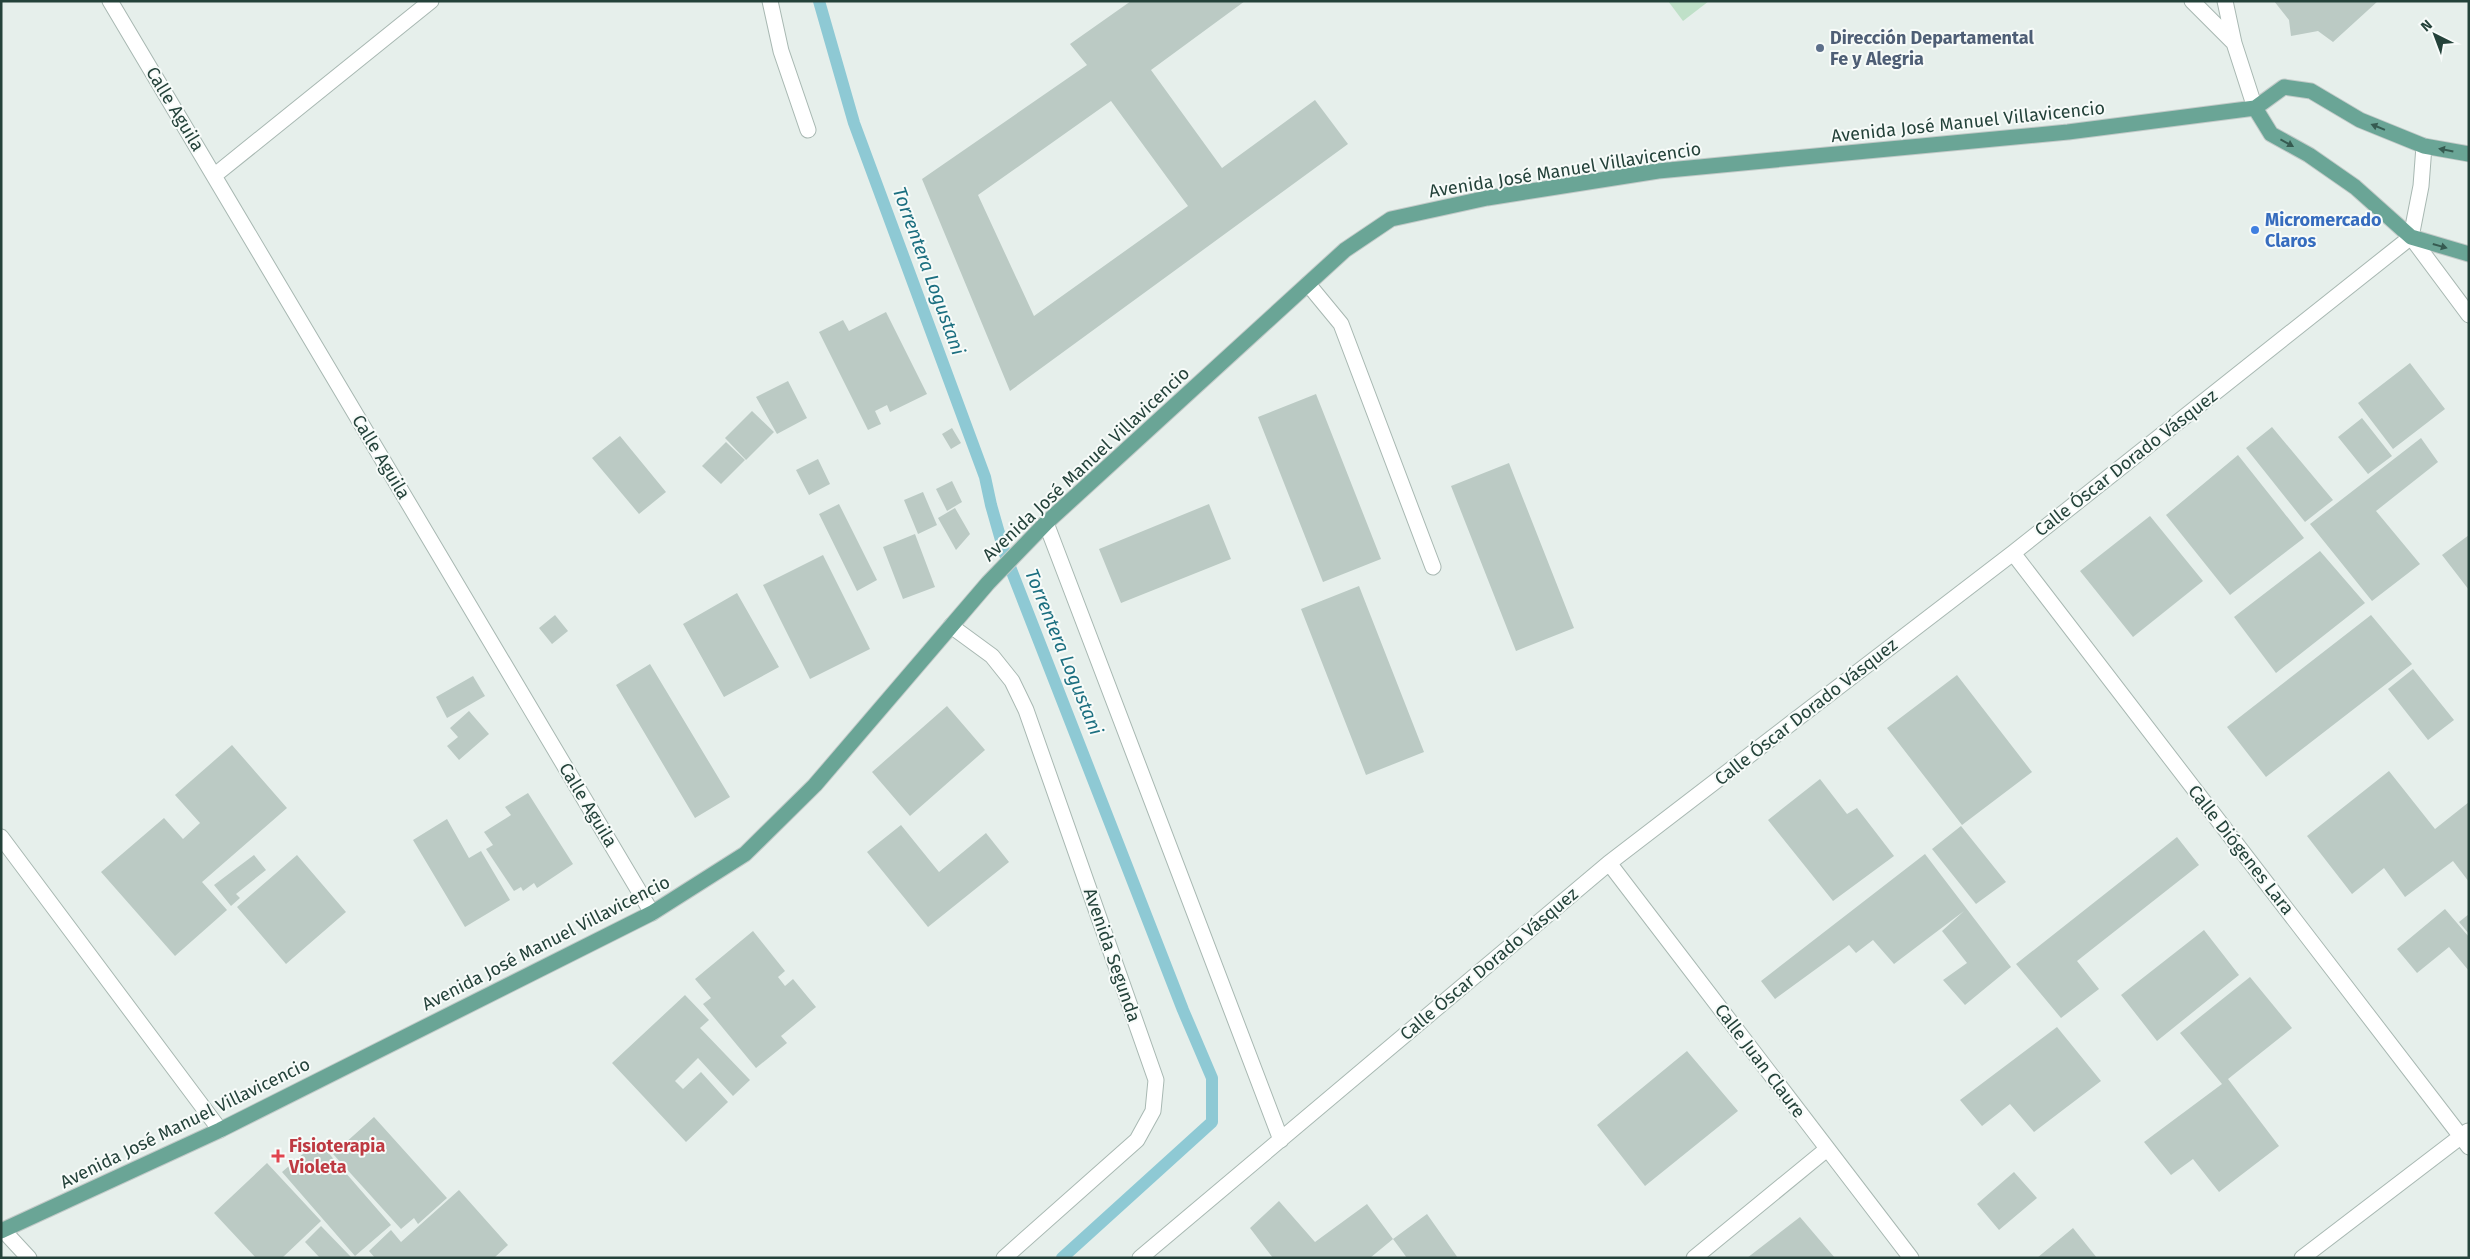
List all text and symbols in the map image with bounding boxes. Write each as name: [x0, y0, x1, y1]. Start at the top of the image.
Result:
north arrow: [2410, 10, 2460, 60]
text: N: [2417, 16, 2436, 35]
place label: Dirección Departamental Fe y Alegria: [1830, 27, 2034, 70]
marker: Dirección Departamental Fe y Alegria: [1814, 42, 1826, 54]
street label: Calle Aguila: [141, 63, 209, 155]
street label: Avenida José Manuel Villavicencio: [1830, 97, 2106, 147]
one-way arrow: [2371, 123, 2386, 131]
street label: Avenida José Manuel Villavicencio: [1427, 138, 1703, 202]
one-way arrow: [2280, 139, 2295, 147]
one-way arrow: [2439, 146, 2454, 154]
water label: Torrentera Logustani: [888, 184, 970, 359]
place label: Micromercado Claros: [2265, 209, 2381, 252]
marker: Micromercado Claros: [2249, 224, 2261, 236]
one-way arrow: [2432, 242, 2447, 250]
street label: Avenida José Manuel Villavicencio: [978, 362, 1194, 566]
street label: Calle Óscar Dorado Vásquez: [2030, 385, 2222, 541]
street label: Calle Aguila: [347, 411, 415, 503]
water label: Torrentera Logustani: [1020, 566, 1108, 739]
street label: Calle Óscar Dorado Vásquez: [1710, 634, 1902, 790]
street label: Calle Aguila: [554, 759, 622, 851]
street label: Calle Diógenes Lara: [2183, 781, 2299, 919]
street label: Avenida José Manuel Villavicencio: [418, 871, 674, 1015]
street label: Calle Óscar Dorado Vásquez: [1395, 883, 1583, 1045]
street label: Avenida Segunda: [1079, 885, 1145, 1025]
street label: Calle Juan Claure: [1710, 1000, 1810, 1122]
street label: Avenida José Manuel Villavicencio: [56, 1053, 314, 1193]
place label: Fisioterapia Violeta: [288, 1135, 385, 1178]
marker: Fisioterapia Violeta: [271, 1149, 285, 1163]

